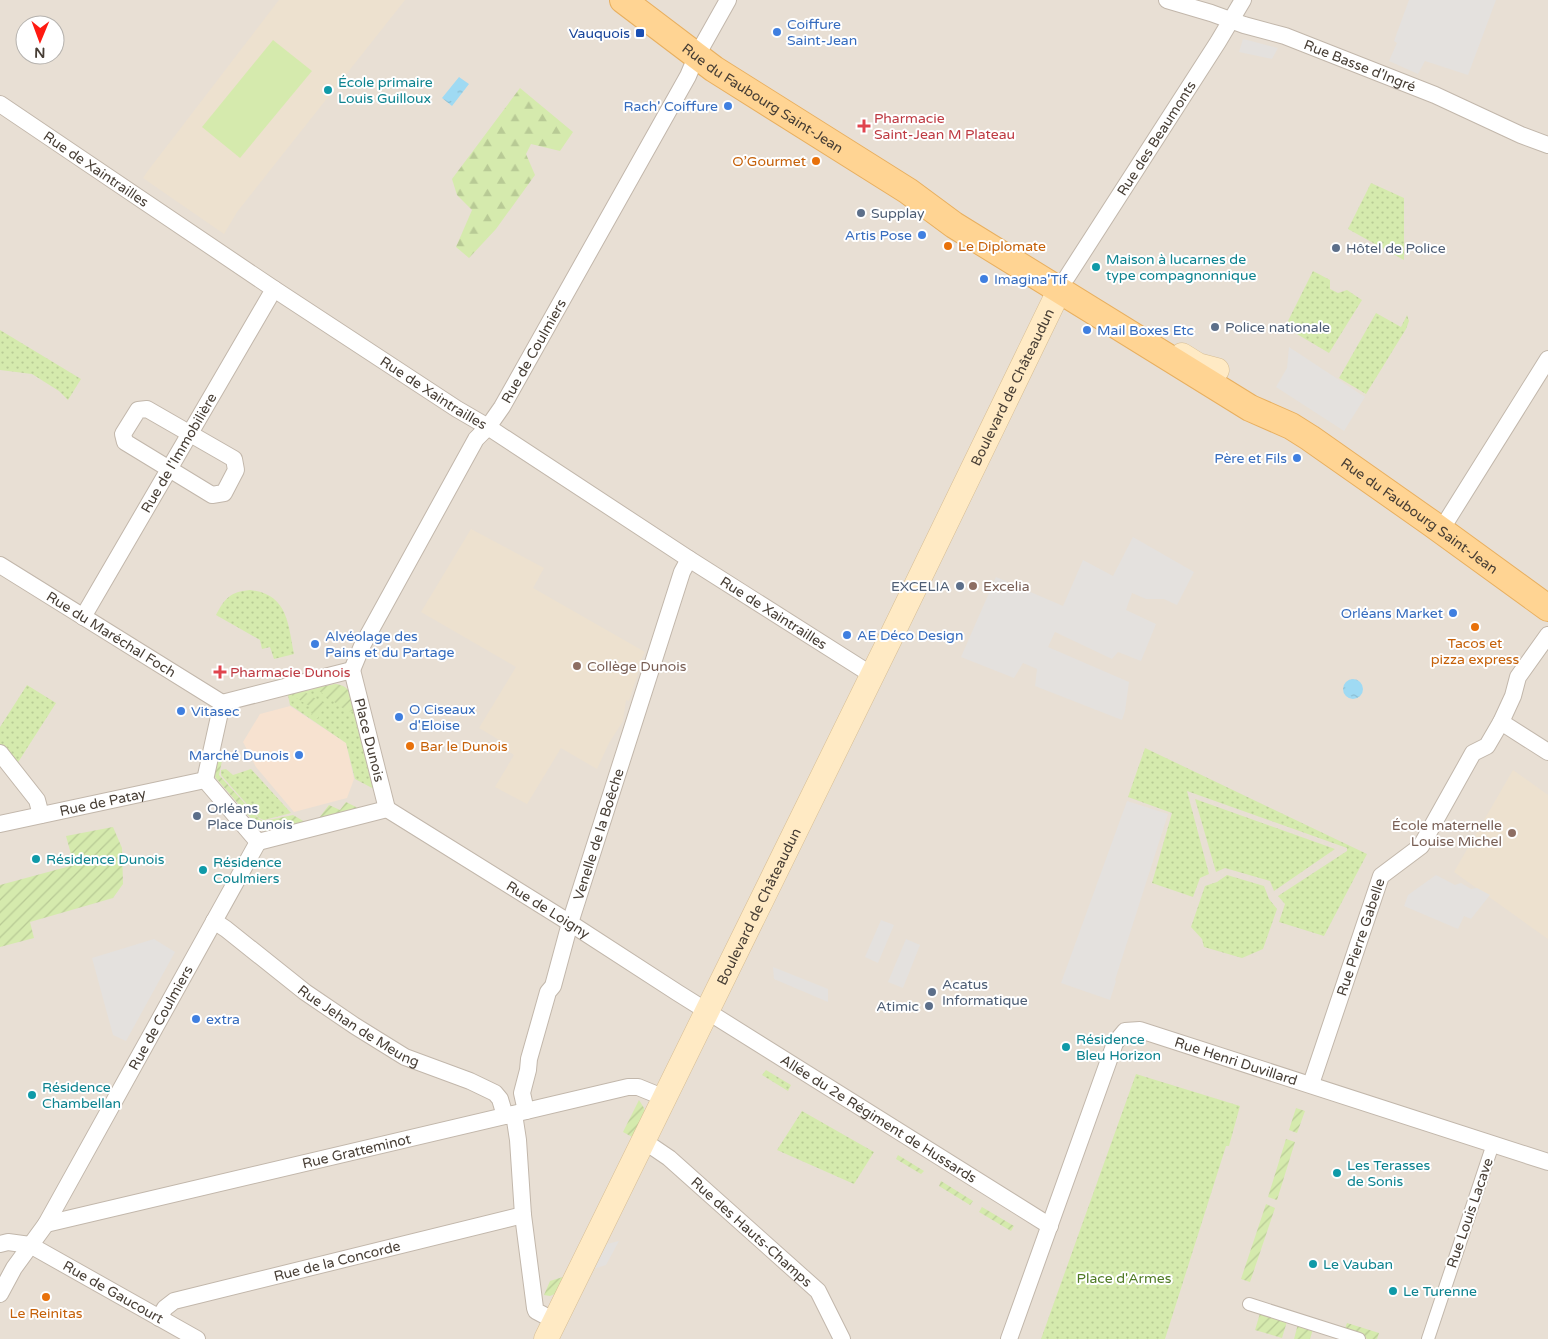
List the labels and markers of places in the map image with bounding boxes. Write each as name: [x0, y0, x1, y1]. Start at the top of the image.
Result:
place label: Coiffure Saint-Jean: [787, 16, 857, 49]
place label: Vauquois: [569, 25, 630, 42]
marker: Coiffure Saint-Jean: [771, 26, 783, 38]
marker: Vauquois: [634, 27, 646, 39]
place label: École primaire Louis Guilloux: [338, 74, 433, 107]
marker: École primaire Louis Guilloux: [322, 84, 334, 96]
place label: Rach' Coiffure: [623, 98, 718, 115]
marker: Rach' Coiffure: [722, 100, 734, 112]
place label: Pharmacie Saint-Jean M Plateau: [874, 110, 1015, 143]
marker: Pharmacie Saint-Jean M Plateau: [858, 120, 870, 132]
place label: O’Gourmet: [732, 153, 807, 170]
marker: O’Gourmet: [810, 155, 822, 167]
place label: Supplay: [871, 205, 925, 222]
marker: Supplay: [855, 207, 867, 219]
place label: Artis Pose: [845, 227, 912, 244]
marker: Artis Pose: [916, 229, 928, 241]
place label: Le Diplomate: [958, 238, 1046, 255]
marker: Le Diplomate: [942, 240, 954, 252]
place label: Hôtel de Police: [1346, 240, 1446, 257]
marker: Hôtel de Police: [1330, 242, 1342, 254]
place label: Maison à lucarnes de type compagnonnique: [1106, 251, 1256, 284]
marker: Maison à lucarnes de type compagnonnique: [1090, 261, 1102, 273]
place label: Imagina'Tif: [994, 271, 1068, 288]
marker: Imagina'Tif: [978, 273, 990, 285]
place label: Police nationale: [1225, 319, 1330, 336]
marker: Police nationale: [1209, 321, 1221, 333]
place label: Mail Boxes Etc: [1097, 322, 1194, 339]
marker: Mail Boxes Etc: [1081, 324, 1093, 336]
place label: Père et Fils: [1214, 450, 1287, 467]
marker: Père et Fils: [1291, 452, 1303, 464]
place label: EXCELIA: [891, 578, 950, 595]
place label: Excelia: [983, 578, 1030, 595]
marker: EXCELIA: [954, 580, 966, 592]
marker: Excelia: [967, 580, 979, 592]
place label: Orléans Market: [1341, 605, 1444, 622]
marker: Orléans Market: [1447, 607, 1459, 619]
marker: Tacos et pizza express: [1469, 621, 1481, 633]
place label: AE Déco Design: [857, 627, 963, 644]
place label: Alvéolage des Pains et du Partage: [325, 628, 455, 661]
marker: AE Déco Design: [841, 629, 853, 641]
place label: Tacos et pizza express: [1431, 635, 1520, 668]
marker: Alvéolage des Pains et du Partage: [309, 638, 321, 650]
place label: Collège Dunois: [587, 658, 687, 675]
marker: Collège Dunois: [571, 660, 583, 672]
place label: Pharmacie Dunois: [230, 664, 351, 681]
marker: Pharmacie Dunois: [214, 666, 226, 678]
place label: O Ciseaux d'Eloise: [409, 701, 476, 734]
place label: Vitasec: [191, 703, 239, 720]
marker: Vitasec: [175, 705, 187, 717]
marker: O Ciseaux d'Eloise: [393, 711, 405, 723]
place label: Bar le Dunois: [420, 738, 508, 755]
marker: Bar le Dunois: [404, 740, 416, 752]
place label: Marché Dunois: [189, 747, 289, 764]
marker: Marché Dunois: [293, 749, 305, 761]
place label: Orléans Place Dunois: [207, 800, 293, 833]
marker: Orléans Place Dunois: [191, 810, 203, 822]
place label: École maternelle Louise Michel: [1392, 817, 1502, 850]
marker: École maternelle Louise Michel: [1506, 827, 1518, 839]
place label: Résidence Dunois: [46, 851, 165, 868]
marker: Résidence Dunois: [30, 853, 42, 865]
place label: Résidence Coulmiers: [213, 854, 282, 887]
marker: Résidence Coulmiers: [197, 864, 209, 876]
place label: Acatus Informatique: [942, 976, 1028, 1009]
marker: Acatus Informatique: [926, 986, 938, 998]
place label: Atimic: [876, 998, 919, 1015]
marker: Atimic: [923, 1000, 935, 1012]
place label: extra: [206, 1011, 240, 1028]
marker: extra: [190, 1013, 202, 1025]
place label: Résidence Bleu Horizon: [1076, 1031, 1161, 1064]
marker: Résidence Bleu Horizon: [1060, 1041, 1072, 1053]
place label: Résidence Chambellan: [42, 1079, 121, 1112]
marker: Résidence Chambellan: [26, 1089, 38, 1101]
place label: Les Terasses de Sonis: [1347, 1157, 1430, 1190]
marker: Les Terasses de Sonis: [1331, 1167, 1343, 1179]
place label: Le Vauban: [1323, 1256, 1393, 1273]
marker: Le Vauban: [1307, 1258, 1319, 1270]
place label: Le Turenne: [1403, 1283, 1477, 1300]
marker: Le Turenne: [1387, 1285, 1399, 1297]
marker: Le Reinitas: [40, 1291, 52, 1303]
place label: Le Reinitas: [10, 1305, 83, 1322]

